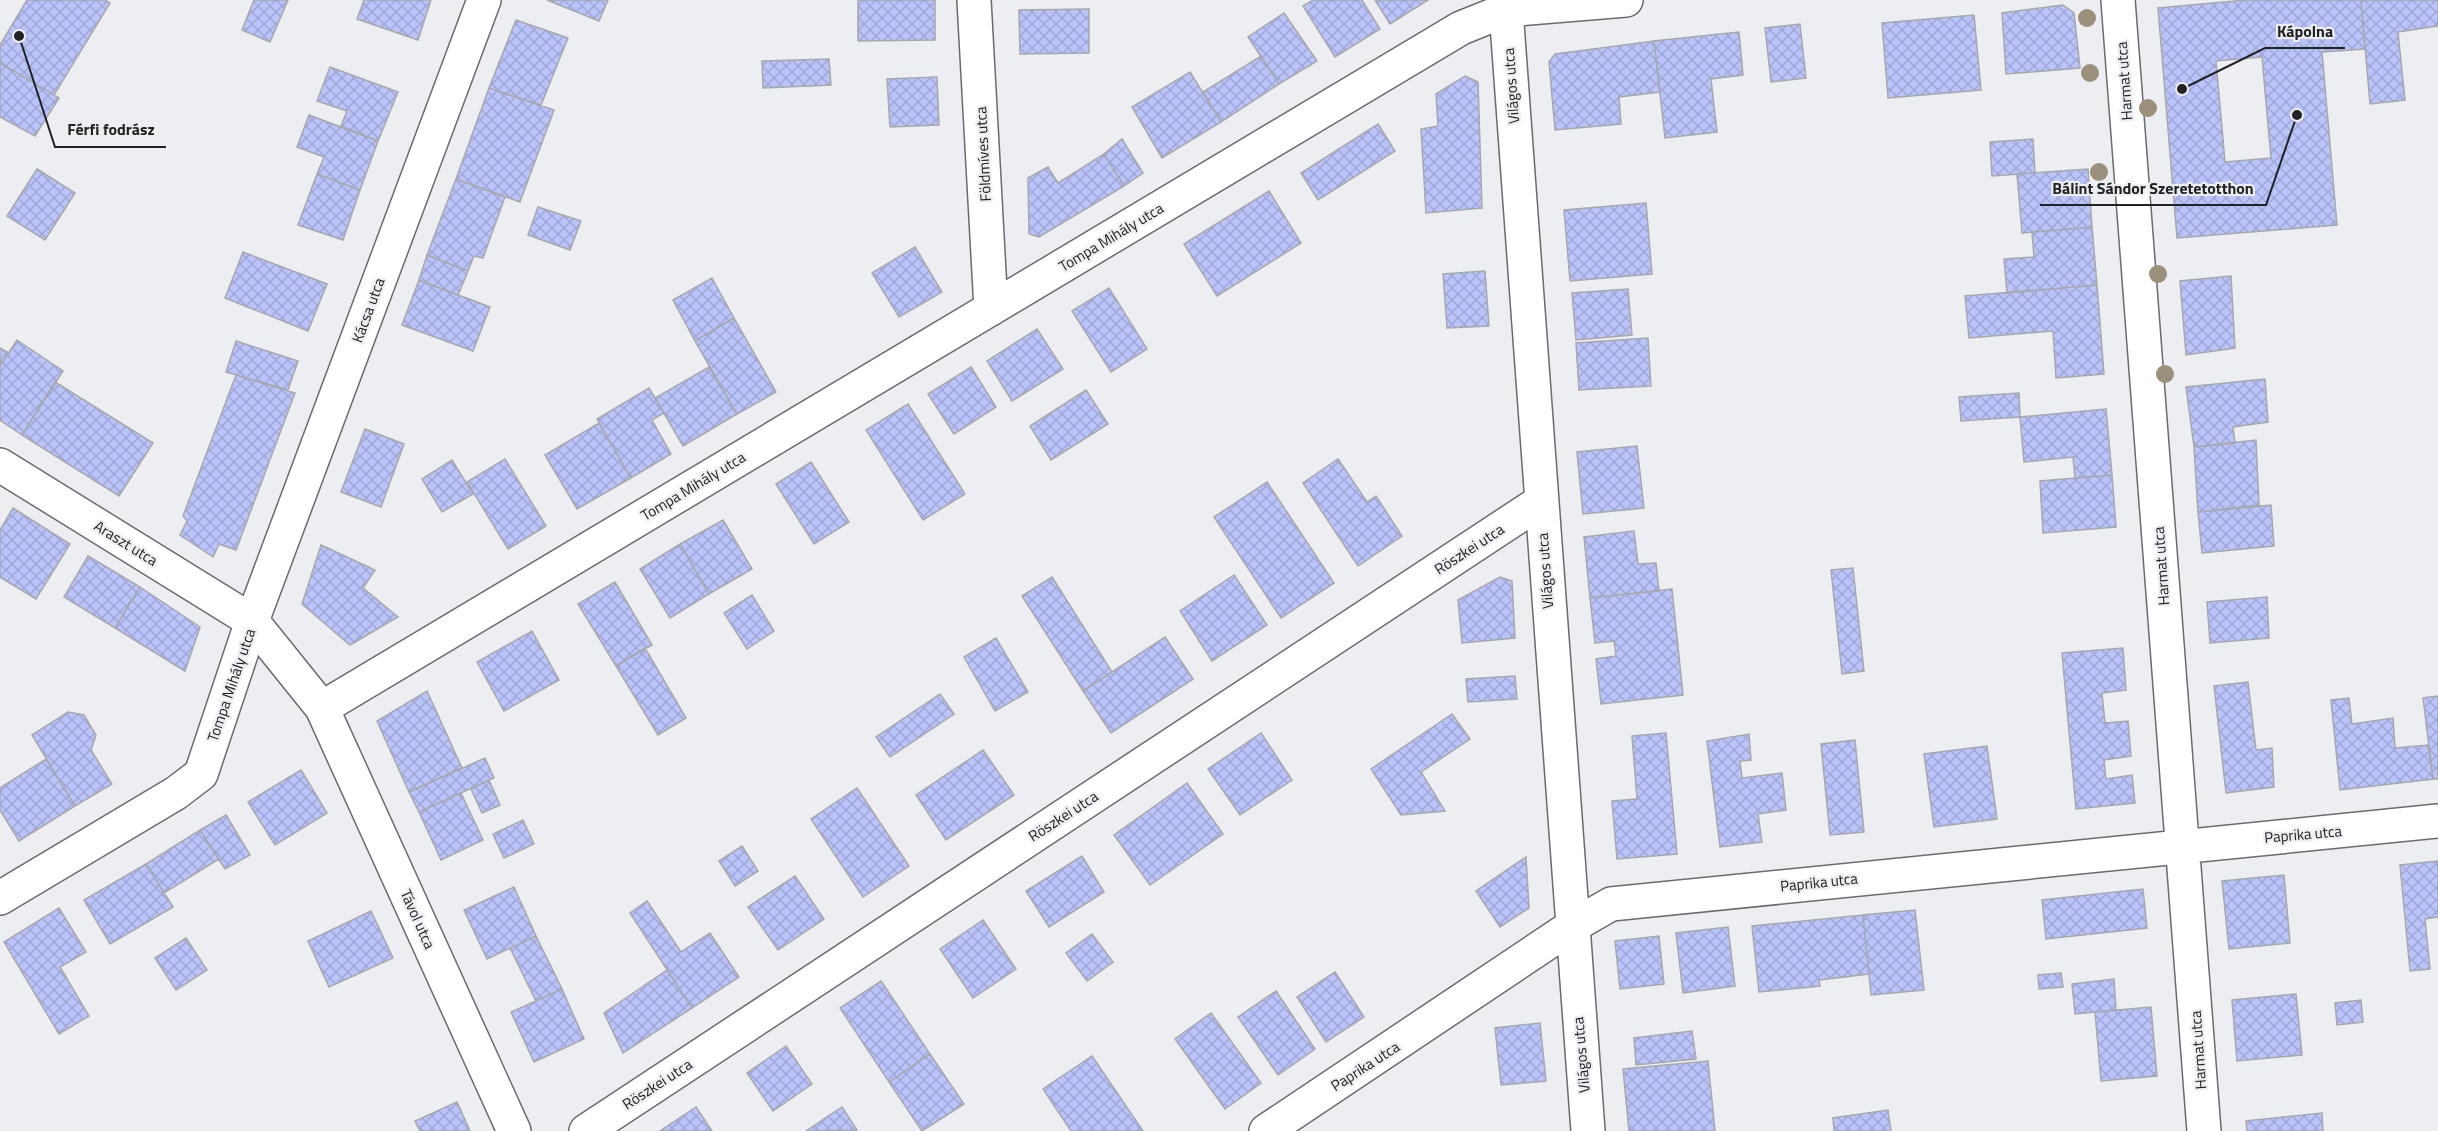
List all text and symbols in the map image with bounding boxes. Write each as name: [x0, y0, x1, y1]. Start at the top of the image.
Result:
callout: Kápolna: [2265, 14, 2345, 48]
text: Kápolna: [2277, 19, 2333, 43]
street label: Harmat utca: [2110, 40, 2138, 121]
street label: Világos utca: [1497, 47, 1525, 125]
street label: Földmíves utca: [969, 105, 997, 202]
callout: Férfi fodrász: [55, 113, 166, 147]
text: Férfi fodrász: [67, 117, 155, 141]
callout: Bálint Sándor Szeretetotthon: [2040, 171, 2266, 205]
text: Bálint Sándor Szeretetotthon: [2052, 176, 2254, 200]
street label: Tompa Mihály utca: [1054, 196, 1168, 277]
street label: Kácsa utca: [346, 274, 391, 346]
street label: Tompa Mihály utca: [636, 445, 750, 526]
street label: Araszt utca: [90, 514, 163, 572]
street label: Röszkei utca: [1429, 518, 1509, 580]
street label: Harmat utca: [2147, 525, 2175, 606]
street label: Világos utca: [1531, 532, 1559, 610]
street label: Tompa Mihály utca: [201, 625, 261, 745]
street label: Röszkei utca: [1023, 785, 1103, 847]
street label: Paprika utca: [2263, 819, 2343, 849]
street label: Paprika utca: [1779, 866, 1859, 898]
street label: Távol utca: [395, 886, 442, 953]
street label: Harmat utca: [2184, 1009, 2212, 1090]
street label: Világos utca: [1566, 1016, 1596, 1094]
street label: Paprika utca: [1326, 1035, 1404, 1097]
street label: Röszkei utca: [617, 1053, 697, 1115]

